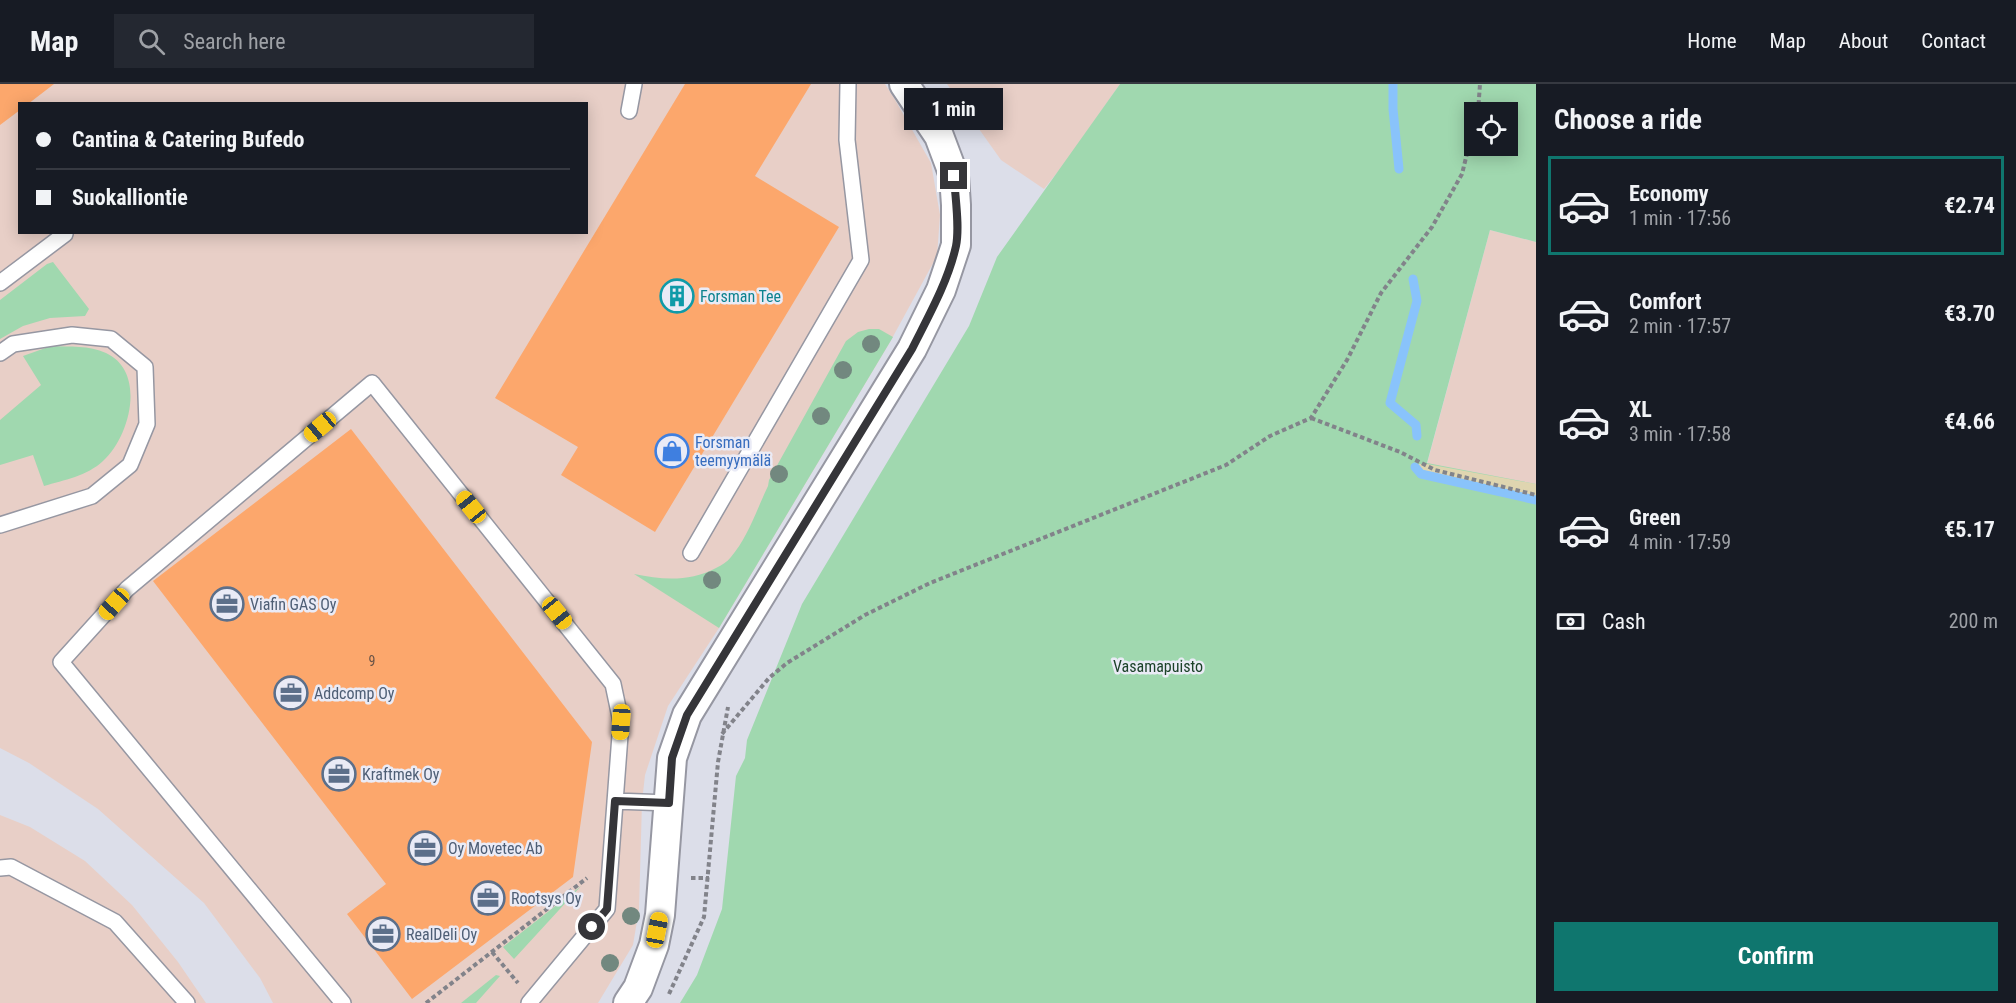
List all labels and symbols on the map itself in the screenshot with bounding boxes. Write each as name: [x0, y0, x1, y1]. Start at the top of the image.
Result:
callout: 1 min: [904, 89, 1004, 131]
route end: [940, 162, 967, 189]
building icon: Forsman Tee: [659, 278, 695, 314]
place label: Forsman Tee: [700, 287, 781, 306]
car: [300, 409, 340, 445]
shop icon: Forsman teemyymälä: [654, 433, 690, 469]
place label: Forsman teemyymälä: [695, 433, 771, 470]
car: [453, 487, 489, 527]
car: [95, 585, 133, 623]
office icon: Viafin GAS Oy: [209, 586, 245, 622]
car: [539, 593, 575, 633]
place label: Viafin GAS Oy: [250, 595, 337, 614]
house number: 9: [369, 653, 375, 669]
park label: Vasamapuisto: [1113, 657, 1203, 676]
office icon: Addcomp Oy: [273, 675, 309, 711]
place label: Addcomp Oy: [314, 684, 395, 703]
car: [611, 703, 631, 741]
office icon: Kraftmek Oy: [321, 756, 357, 792]
place label: Kraftmek Oy: [362, 765, 440, 784]
office icon: Oy Movetec Ab: [407, 830, 443, 866]
place label: Oy Movetec Ab: [448, 839, 543, 858]
office icon: Rootsys Oy: [470, 880, 506, 916]
place label: Rootsys Oy: [511, 889, 582, 908]
car: [645, 911, 669, 949]
route start: [578, 913, 605, 940]
office icon: RealDeli Oy: [365, 916, 401, 952]
place label: RealDeli Oy: [406, 925, 478, 944]

